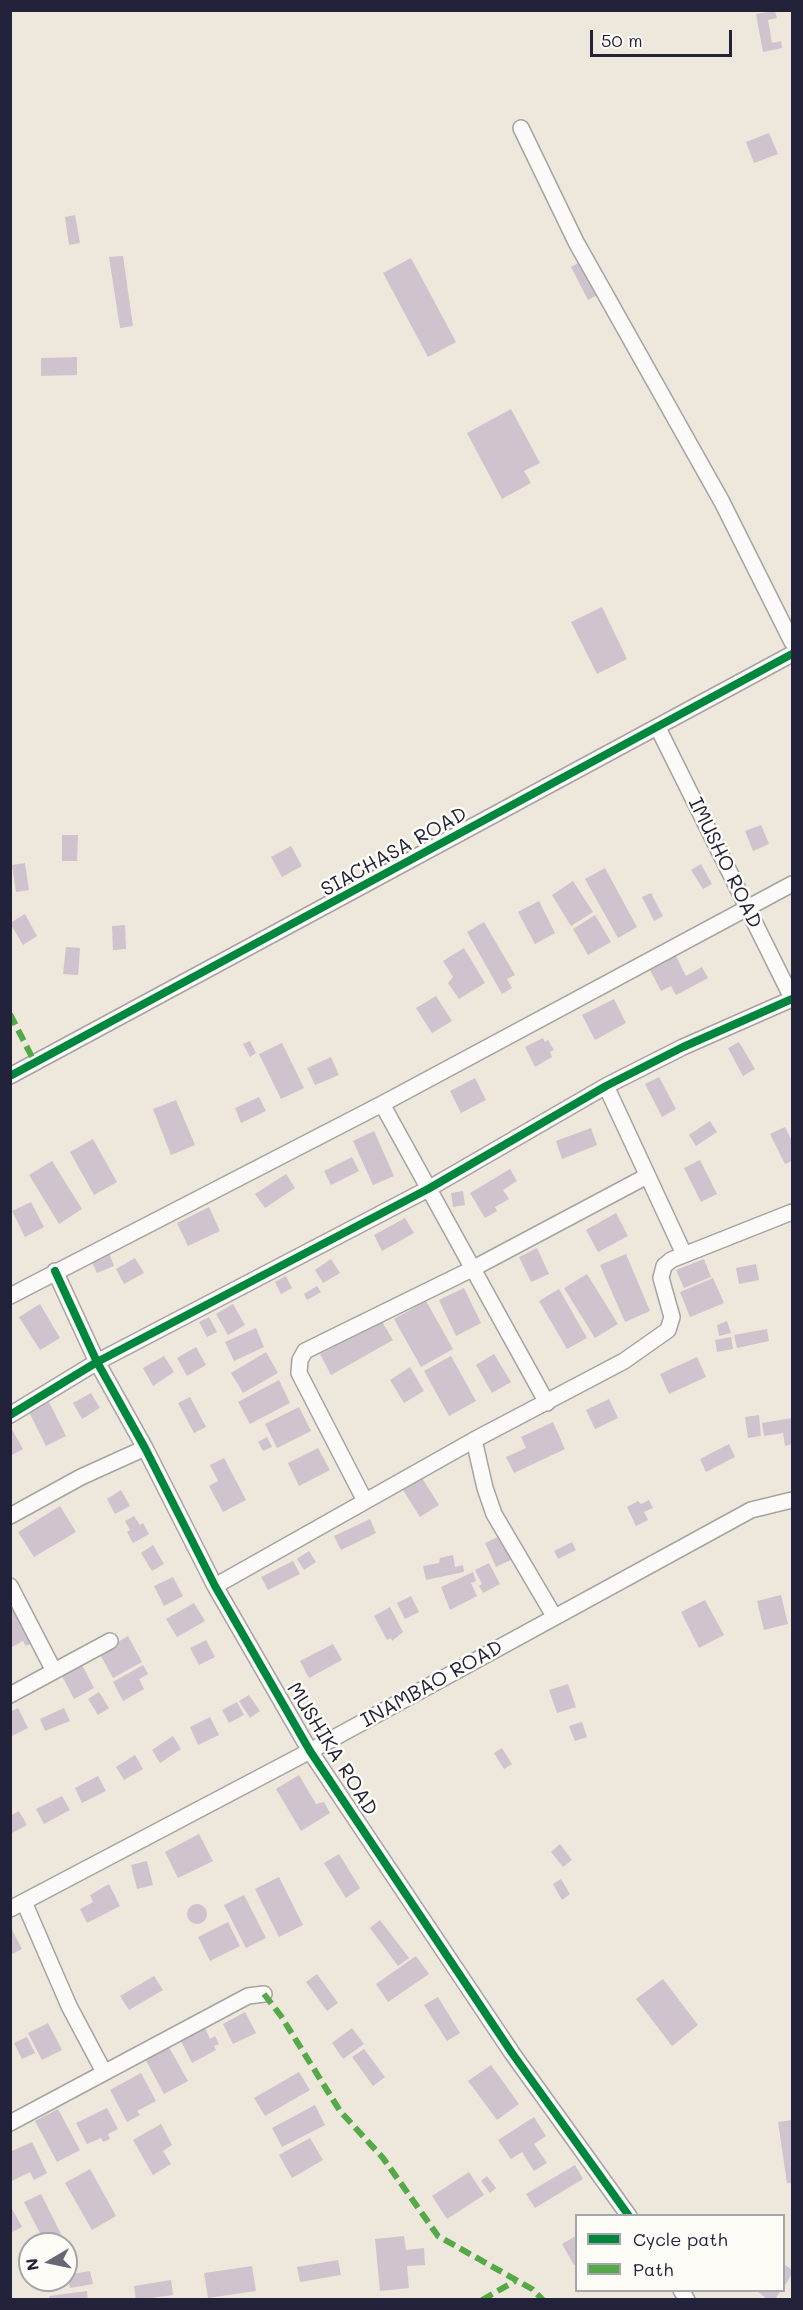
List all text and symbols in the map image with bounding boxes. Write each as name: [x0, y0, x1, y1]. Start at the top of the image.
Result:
scale bar: [593, 18, 736, 56]
text: 50 m: [601, 28, 643, 52]
street label: IMUSHO ROAD: [683, 794, 767, 932]
street label: SIACHASA ROAD: [317, 802, 471, 902]
street label: INAMBAO ROAD: [357, 1635, 507, 1733]
street label: MUSHIKA ROAD: [282, 1678, 382, 1820]
legend: [575, 2214, 785, 2292]
text: Cycle path: [633, 2227, 728, 2251]
north arrow: [18, 2232, 78, 2292]
text: N: [20, 2257, 43, 2272]
text: Path: [633, 2257, 673, 2281]

